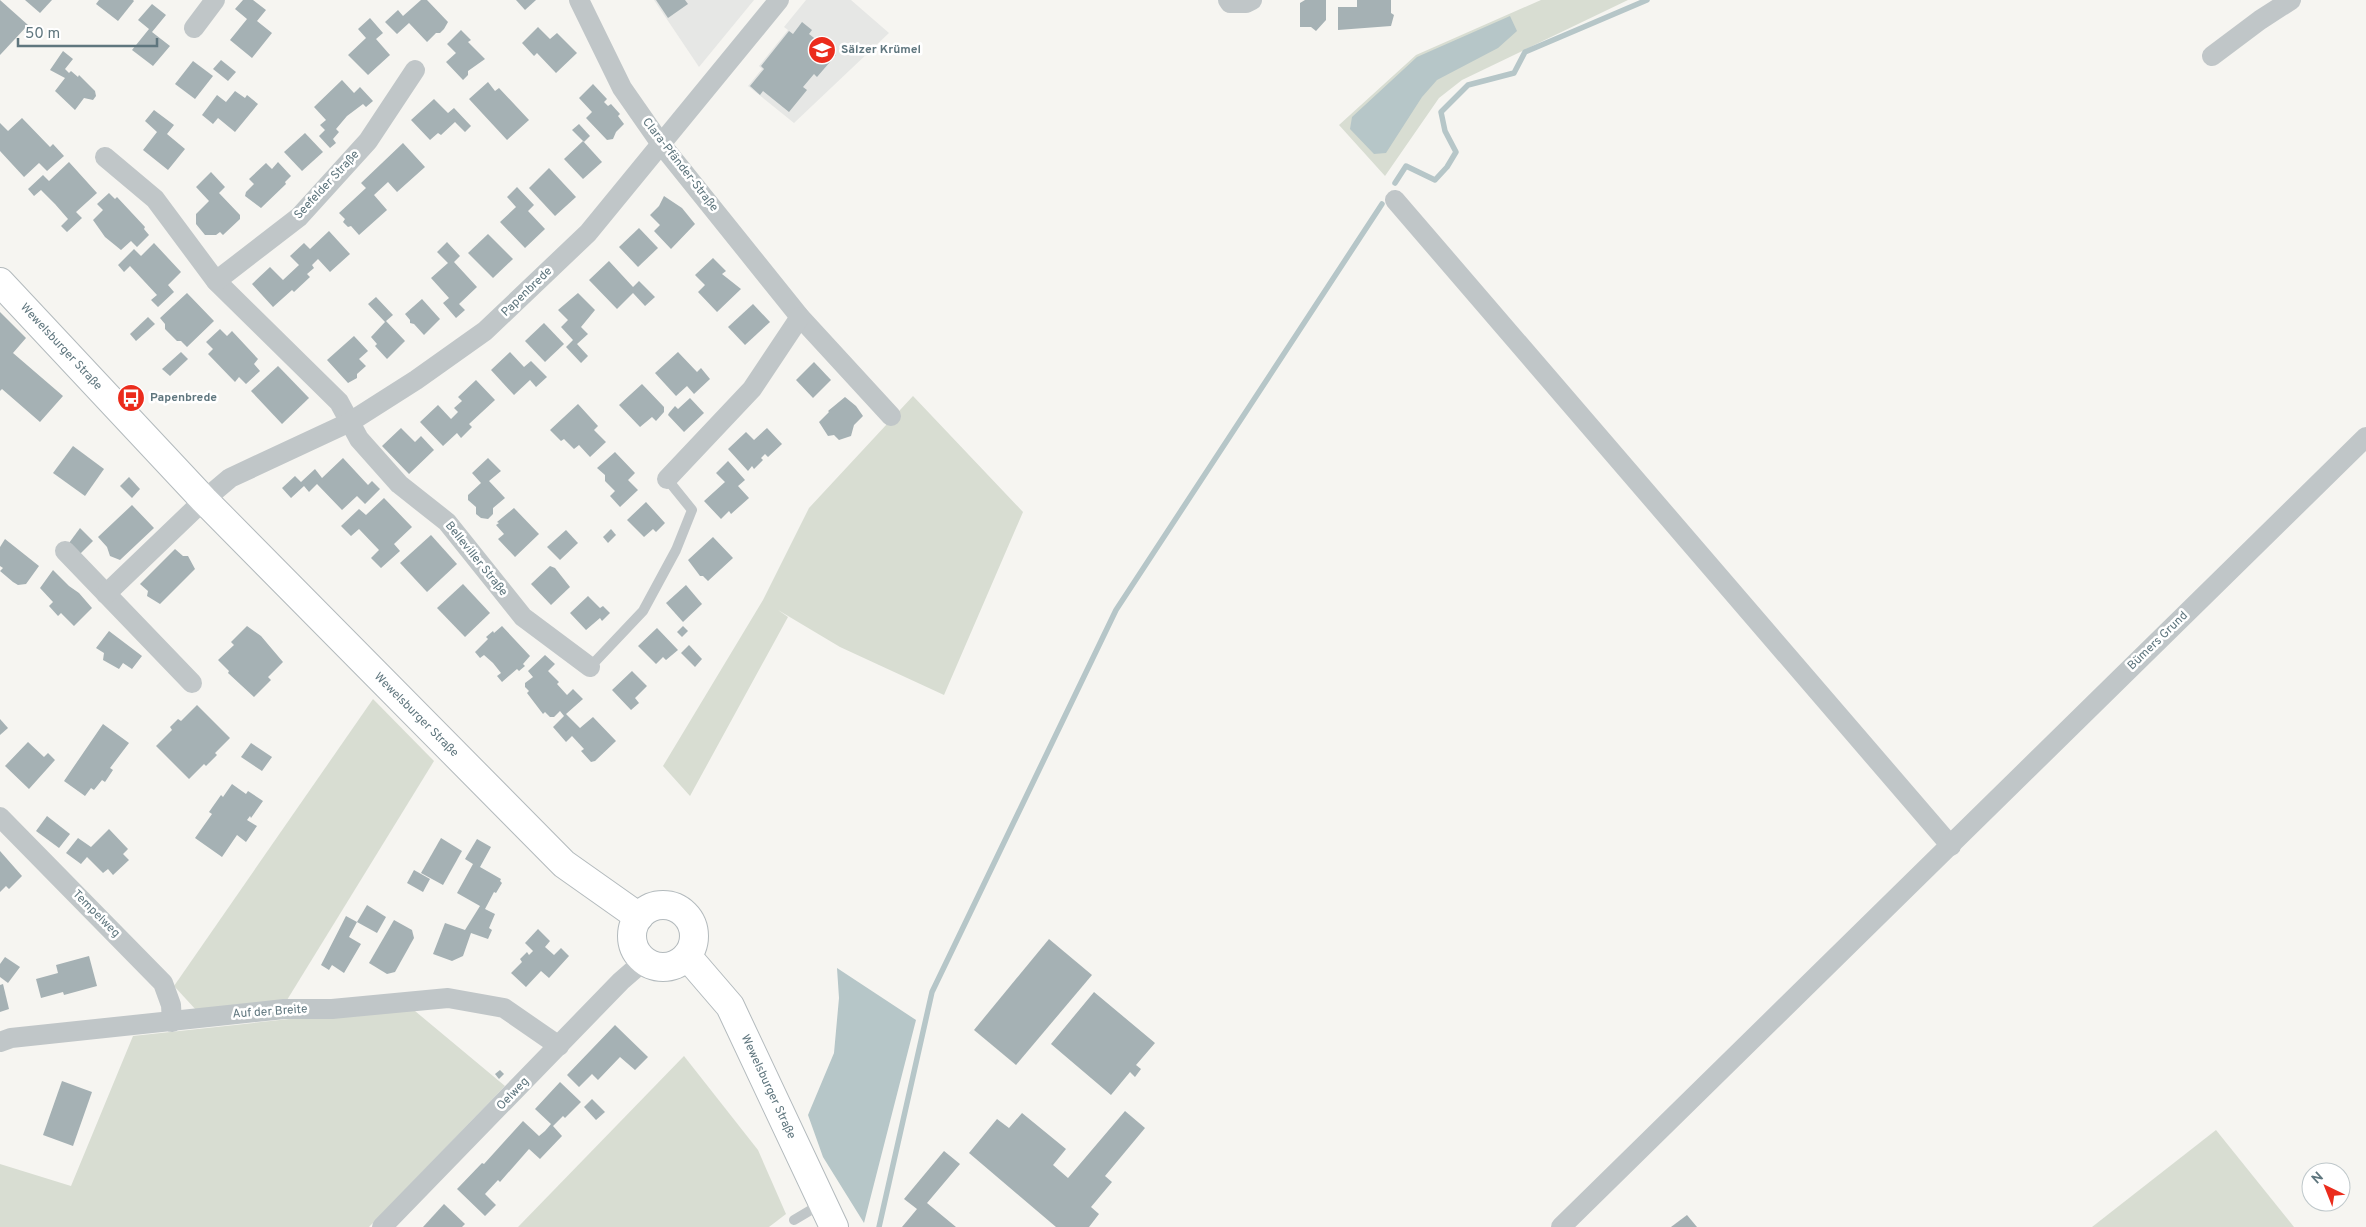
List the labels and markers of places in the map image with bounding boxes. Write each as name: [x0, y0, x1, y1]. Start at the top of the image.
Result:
school or university icon: Sälzer Krümel: [807, 35, 837, 65]
place label: Sälzer Krümel: [841, 42, 921, 58]
bus stop icon: Papenbrede: [116, 383, 146, 413]
place label: Papenbrede: [150, 390, 217, 406]

